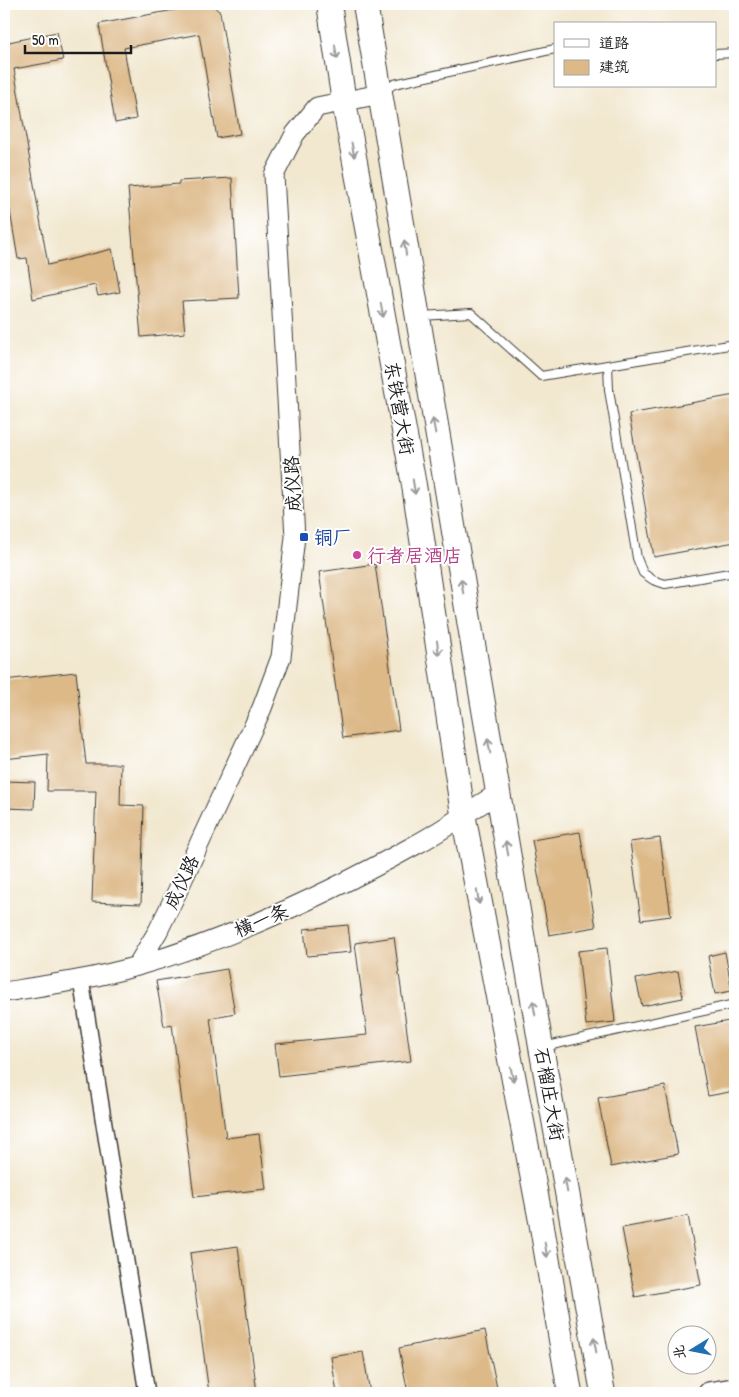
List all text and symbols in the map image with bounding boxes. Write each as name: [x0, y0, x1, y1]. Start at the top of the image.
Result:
scale bar: [25, 22, 131, 54]
legend: [554, 22, 716, 88]
text: 50 m: [32, 29, 59, 50]
text: 道路: [599, 32, 629, 53]
one-way arrow: [331, 44, 341, 60]
text: 建筑: [599, 56, 629, 77]
one-way arrow: [348, 141, 358, 157]
one-way arrow: [400, 241, 410, 257]
one-way arrow: [378, 301, 388, 317]
street label: 东铁营大街: [379, 359, 421, 457]
one-way arrow: [429, 418, 439, 434]
street label: 成仪路: [278, 455, 306, 513]
one-way arrow: [410, 478, 420, 494]
place label: 铜厂: [314, 524, 352, 550]
marker: 铜厂: [298, 531, 310, 543]
place label: 行者居酒店: [367, 542, 462, 568]
marker: 行者居酒店: [351, 549, 363, 561]
one-way arrow: [456, 578, 466, 594]
one-way arrow: [434, 639, 444, 655]
one-way arrow: [484, 739, 494, 755]
one-way arrow: [501, 840, 511, 856]
street label: 成仪路: [157, 851, 205, 913]
one-way arrow: [473, 889, 483, 905]
street label: 横一条: [230, 897, 292, 943]
one-way arrow: [529, 1001, 539, 1017]
street label: 石榴庄大街: [529, 1045, 571, 1143]
one-way arrow: [508, 1065, 517, 1081]
one-way arrow: [561, 1178, 571, 1194]
one-way arrow: [542, 1242, 552, 1258]
north arrow: [666, 1324, 716, 1374]
one-way arrow: [589, 1338, 599, 1354]
text: 北: [668, 1344, 689, 1361]

